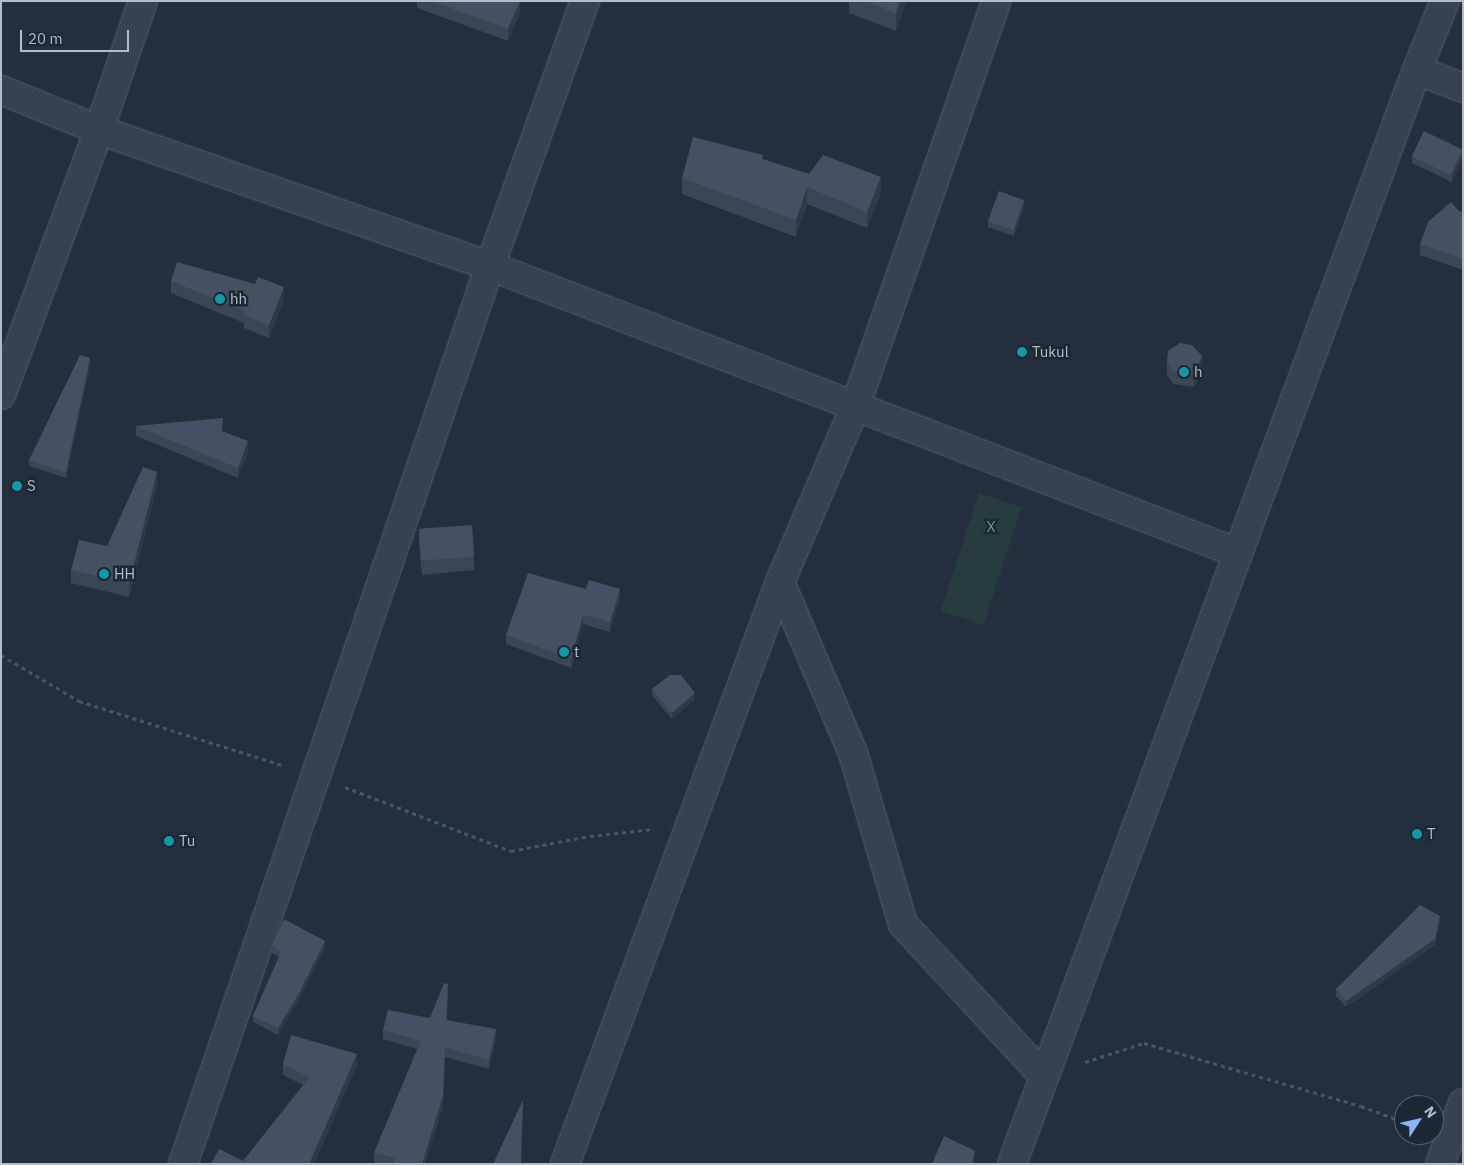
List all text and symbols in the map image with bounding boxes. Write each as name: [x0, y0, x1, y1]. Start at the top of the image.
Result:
scale bar: [22, 20, 131, 52]
text: 20 m: [28, 29, 63, 48]
place label: hh: [230, 290, 247, 308]
marker: hh: [214, 293, 226, 305]
place label: Tukul: [1032, 343, 1069, 361]
marker: Tukul: [1016, 346, 1028, 358]
place label: h: [1194, 363, 1203, 381]
marker: h: [1178, 366, 1190, 378]
place label: S: [27, 477, 36, 495]
marker: S: [11, 480, 23, 492]
park label: X: [986, 518, 996, 536]
place label: HH: [114, 565, 135, 583]
marker: HH: [98, 568, 110, 580]
place label: t: [574, 643, 579, 661]
marker: t: [558, 646, 570, 658]
place label: T: [1427, 825, 1436, 843]
marker: T: [1411, 828, 1423, 840]
place label: Tu: [179, 832, 195, 850]
marker: Tu: [163, 835, 175, 847]
north arrow: [1394, 1095, 1444, 1145]
text: N: [1420, 1103, 1441, 1121]

